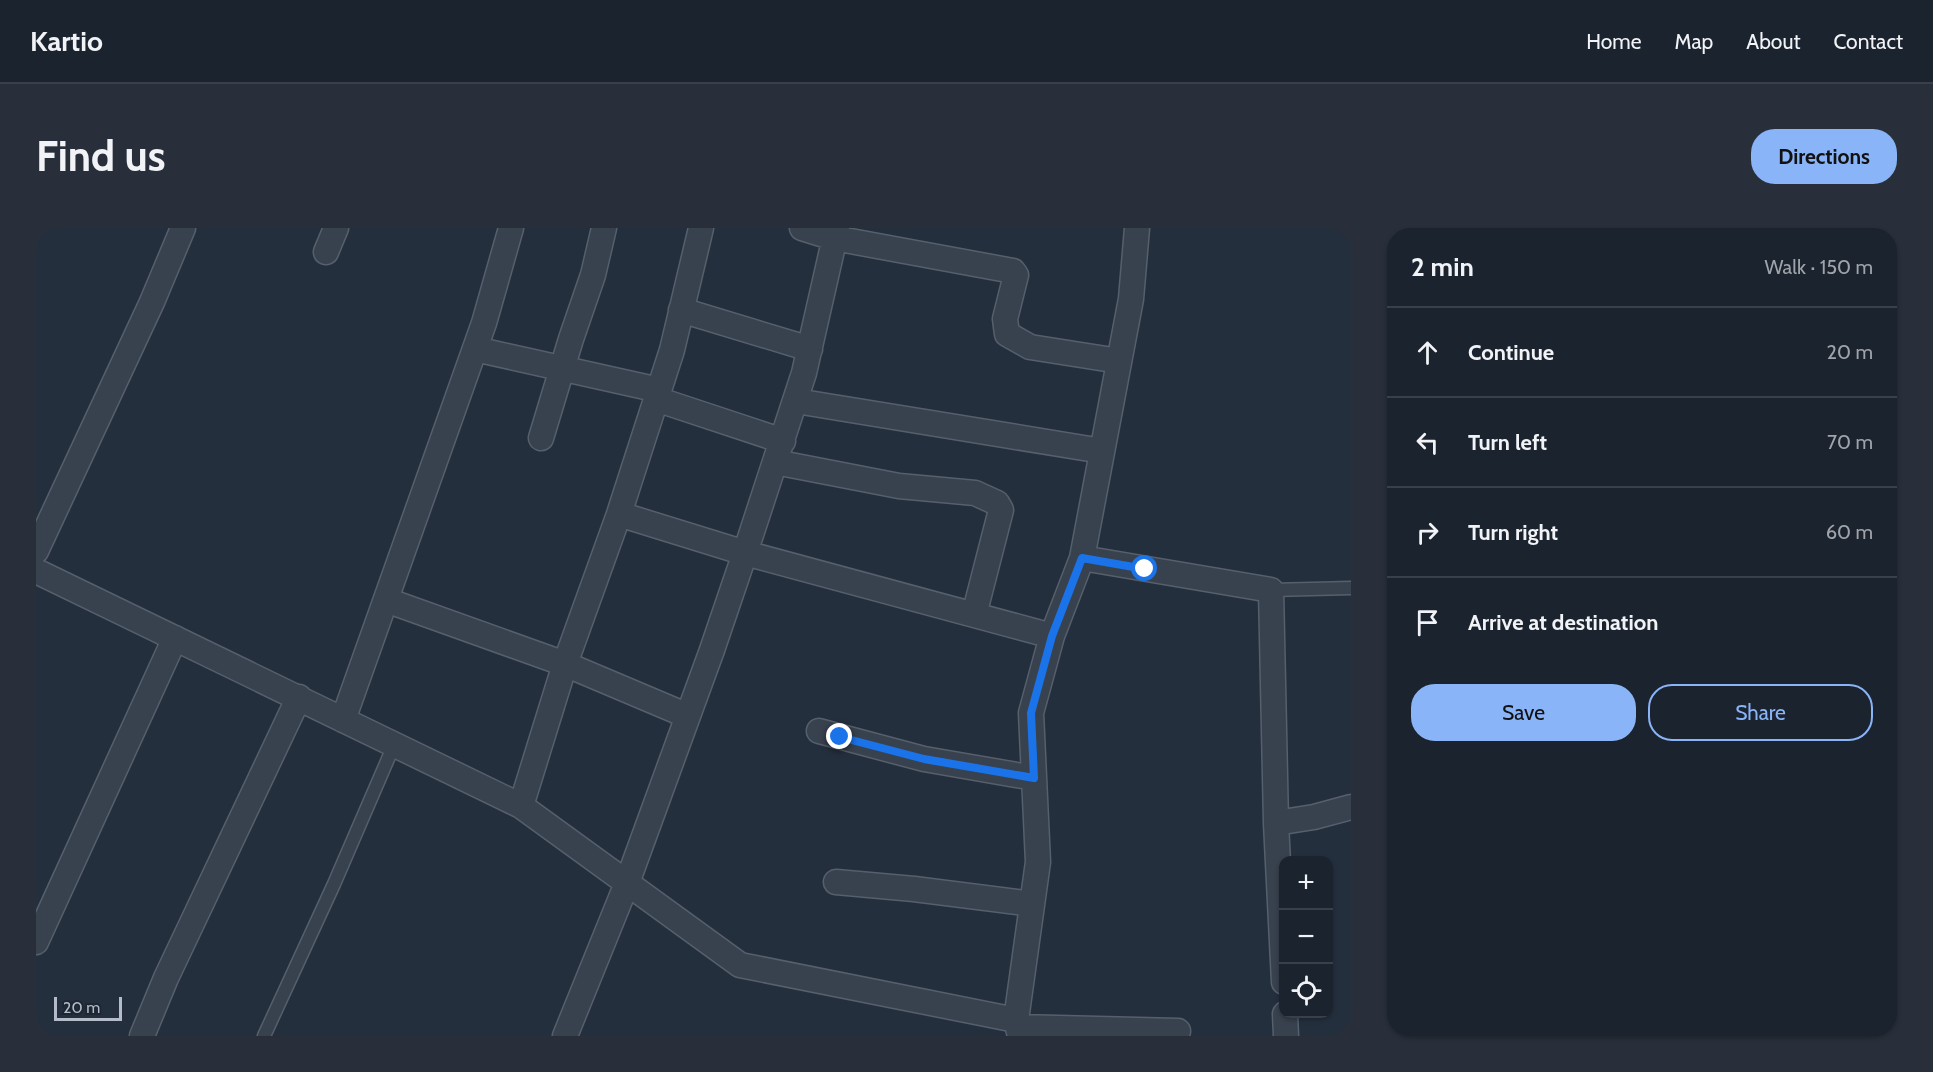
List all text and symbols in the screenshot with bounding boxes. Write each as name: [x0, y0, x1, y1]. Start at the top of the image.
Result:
text: Kartio: [30, 24, 103, 58]
text: Home: [1586, 29, 1642, 54]
text: Map: [1675, 29, 1713, 54]
text: About: [1746, 29, 1800, 54]
text: Contact: [1833, 29, 1903, 54]
button: Directions: [1751, 129, 1897, 184]
text: Find us: [36, 130, 165, 182]
text: 2 min: [1411, 251, 1474, 283]
text: Walk · 150 m: [1765, 255, 1873, 279]
icon: ahead: [1411, 336, 1444, 369]
text: Continue: [1468, 339, 1554, 366]
text: 20 m: [1827, 340, 1873, 364]
icon: left: [1411, 426, 1444, 459]
text: Turn left: [1468, 429, 1547, 456]
text: 70 m: [1827, 430, 1873, 454]
icon: right: [1411, 516, 1444, 549]
text: Turn right: [1468, 519, 1558, 546]
text: 60 m: [1826, 520, 1873, 544]
route start: [1131, 555, 1157, 581]
icon: arrive: [1411, 606, 1444, 639]
text: Arrive at destination: [1468, 609, 1658, 636]
button: Save: [1411, 684, 1636, 741]
button: Share: [1648, 684, 1873, 741]
route end: [826, 723, 852, 749]
map controls: [1279, 856, 1333, 1018]
button: +: [1279, 856, 1333, 910]
button: −: [1279, 910, 1333, 964]
button: locate: [1279, 964, 1333, 1018]
scale bar: [54, 994, 122, 1022]
text: 20 m: [63, 998, 100, 1017]

